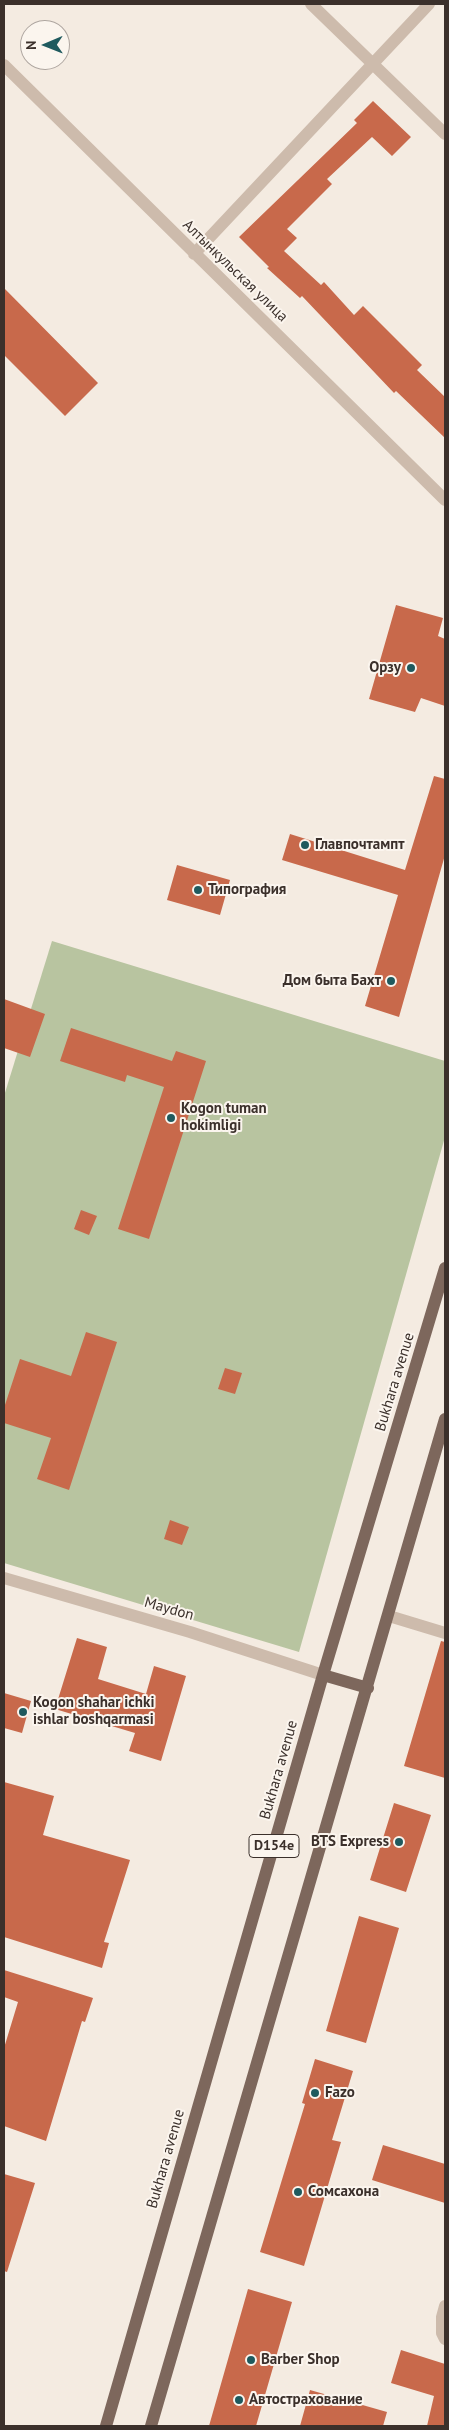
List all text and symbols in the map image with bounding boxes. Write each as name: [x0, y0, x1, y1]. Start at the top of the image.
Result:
north arrow: [20, 20, 70, 70]
text: N: [22, 40, 40, 50]
street label: Алтынкульская улица: [179, 216, 291, 326]
place label: Орзу: [369, 659, 401, 677]
marker: Орзу: [405, 662, 417, 674]
place label: Главпочтампт: [315, 836, 404, 854]
marker: Главпочтампт: [299, 839, 311, 851]
place label: Типография: [208, 881, 286, 899]
marker: Типография: [192, 884, 204, 896]
place label: Дом быта Бахт: [283, 972, 381, 990]
marker: Дом быта Бахт: [385, 975, 397, 987]
place label: Kogon tuman hokimligi: [181, 1100, 267, 1135]
marker: Kogon tuman hokimligi: [165, 1112, 177, 1124]
street label: Bukhara avenue: [371, 1330, 419, 1434]
street label: Maydon: [142, 1593, 196, 1625]
place label: Kogon shahar ichki ishlar boshqarmasi: [33, 1694, 154, 1729]
marker: Kogon shahar ichki ishlar boshqarmasi: [17, 1706, 29, 1718]
street label: Bukhara avenue: [256, 1718, 302, 1822]
place label: BTS Express: [311, 1833, 389, 1851]
road number: D154e: [249, 1834, 299, 1858]
marker: BTS Express: [393, 1836, 405, 1848]
place label: Fazo: [325, 2084, 355, 2102]
marker: Fazo: [309, 2087, 321, 2099]
street label: Bukhara avenue: [143, 2107, 189, 2211]
place label: Сомсахона: [308, 2183, 379, 2201]
marker: Сомсахона: [292, 2186, 304, 2198]
place label: Barber Shop: [261, 2351, 340, 2369]
marker: Barber Shop: [245, 2354, 257, 2366]
place label: Автострахование: [249, 2391, 363, 2409]
marker: Автострахование: [233, 2394, 245, 2406]

